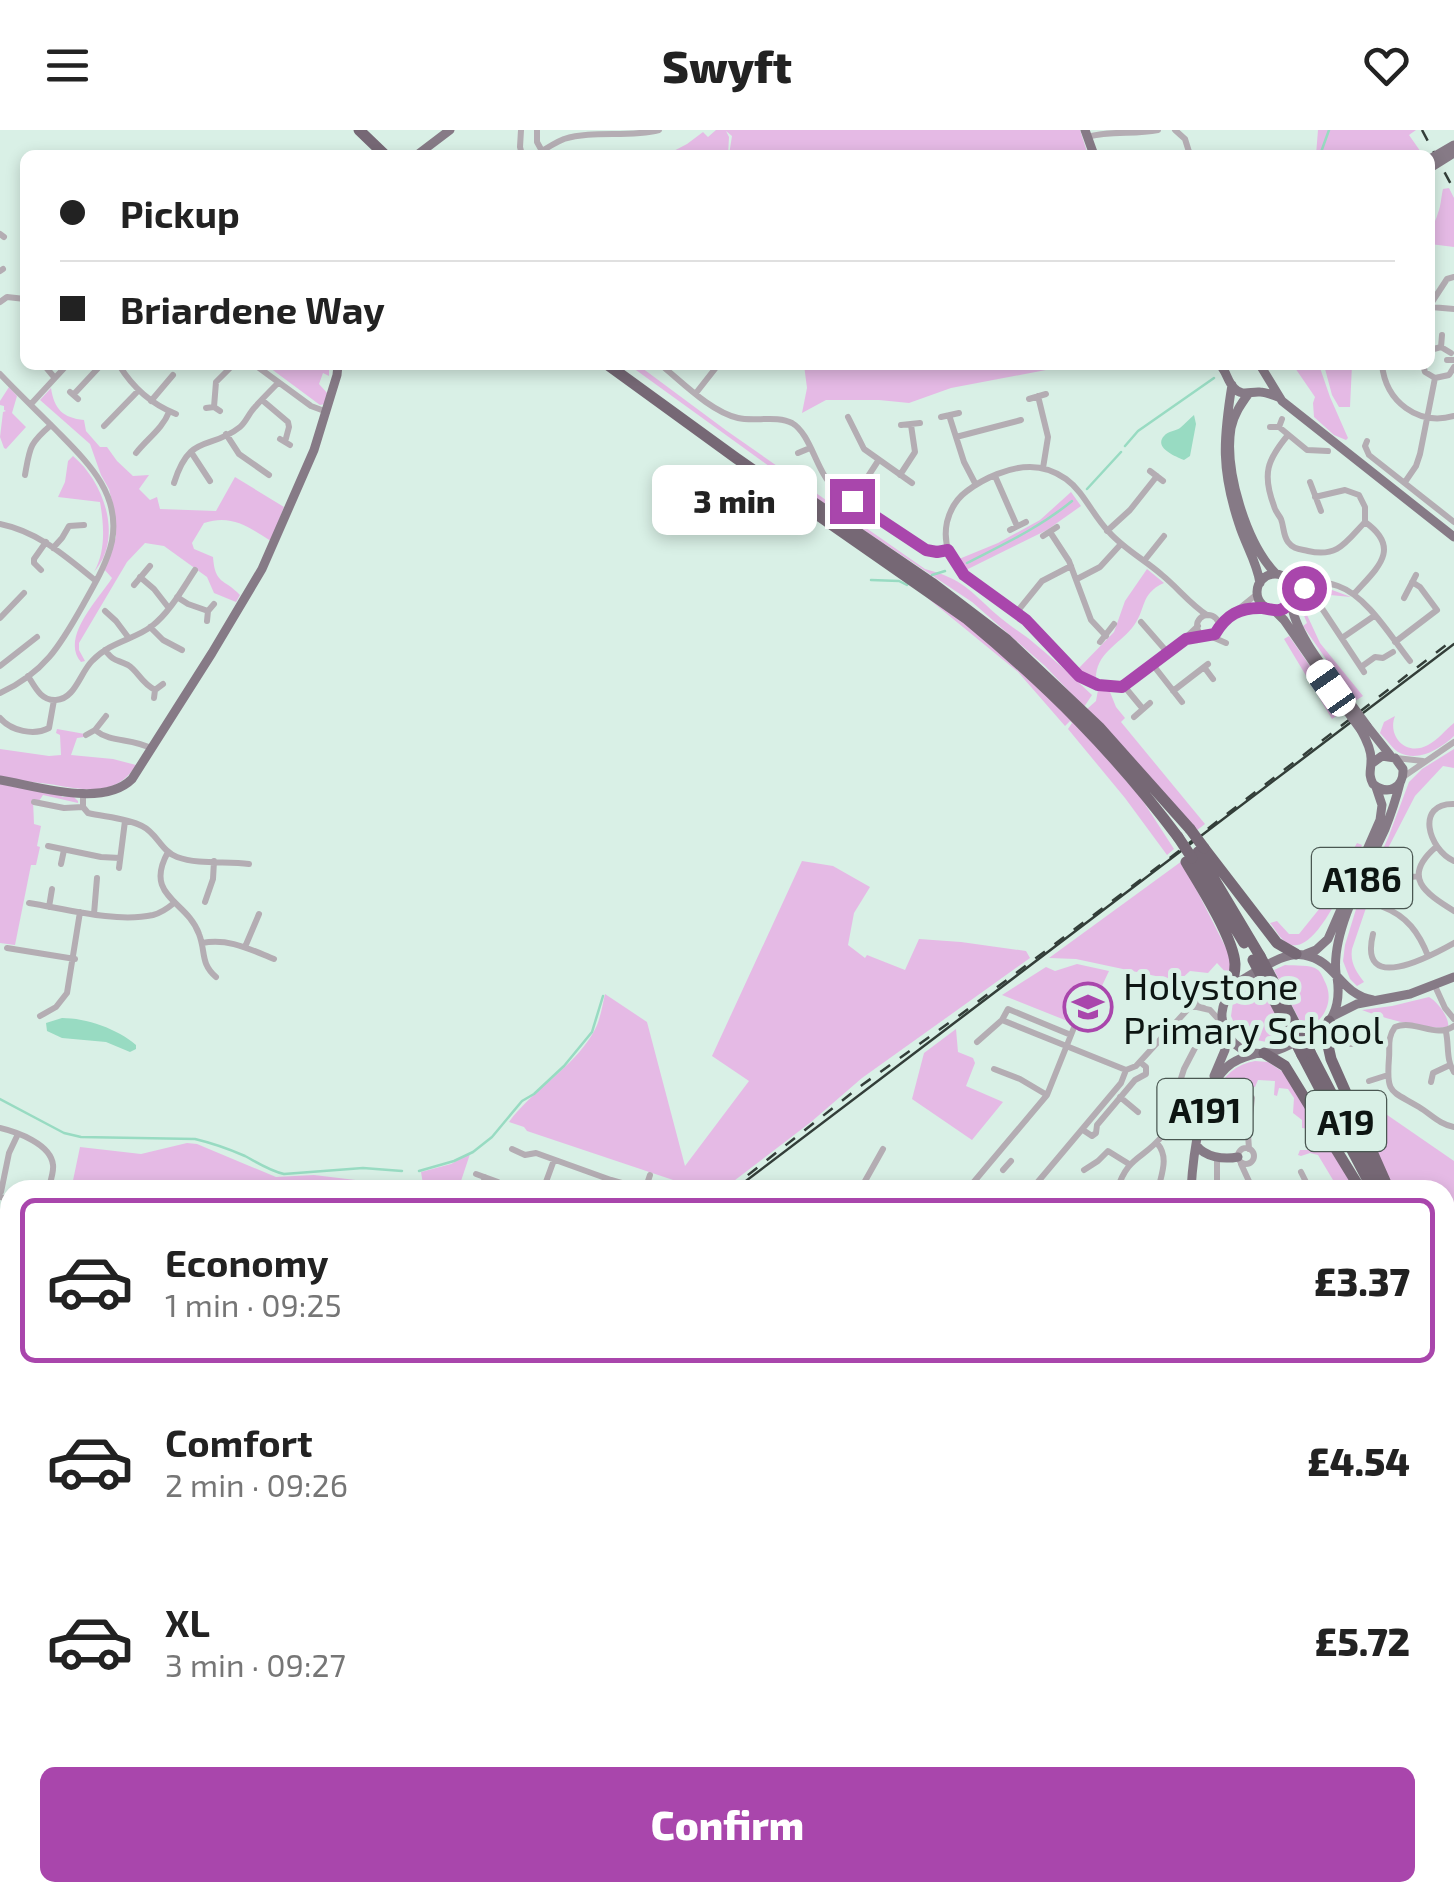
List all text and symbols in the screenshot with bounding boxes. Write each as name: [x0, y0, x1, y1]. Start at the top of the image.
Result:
icon: menu: [40, 38, 95, 93]
text: Swyft: [662, 38, 792, 92]
icon: heart: [1359, 38, 1414, 93]
text: Pickup: [120, 190, 240, 236]
text: Briardene Way: [120, 286, 385, 332]
callout: 3 min: [652, 466, 817, 536]
route end: [830, 479, 875, 524]
text: 3 min: [693, 481, 776, 519]
route start: [1282, 566, 1327, 611]
car: [1302, 655, 1360, 721]
road number: A186: [1312, 848, 1412, 908]
place label: Holystone Primary School: [1123, 962, 1384, 1052]
school or university icon: Holystone Primary School: [1062, 981, 1114, 1033]
road number: A191: [1158, 1079, 1252, 1139]
road number: A19: [1306, 1091, 1386, 1151]
icon: car: [45, 1236, 135, 1326]
text: Economy: [165, 1239, 329, 1285]
text: £3.37: [1314, 1258, 1410, 1304]
text: 1 min · 09:25: [165, 1285, 342, 1323]
icon: car: [45, 1416, 135, 1506]
text: Comfort: [165, 1419, 313, 1465]
text: £4.54: [1307, 1438, 1410, 1484]
text: 2 min · 09:26: [165, 1465, 348, 1503]
icon: car: [45, 1596, 135, 1686]
text: XL: [165, 1599, 210, 1645]
text: £5.72: [1315, 1618, 1410, 1664]
text: 3 min · 09:27: [165, 1645, 346, 1683]
button: Confirm: [40, 1767, 1415, 1882]

